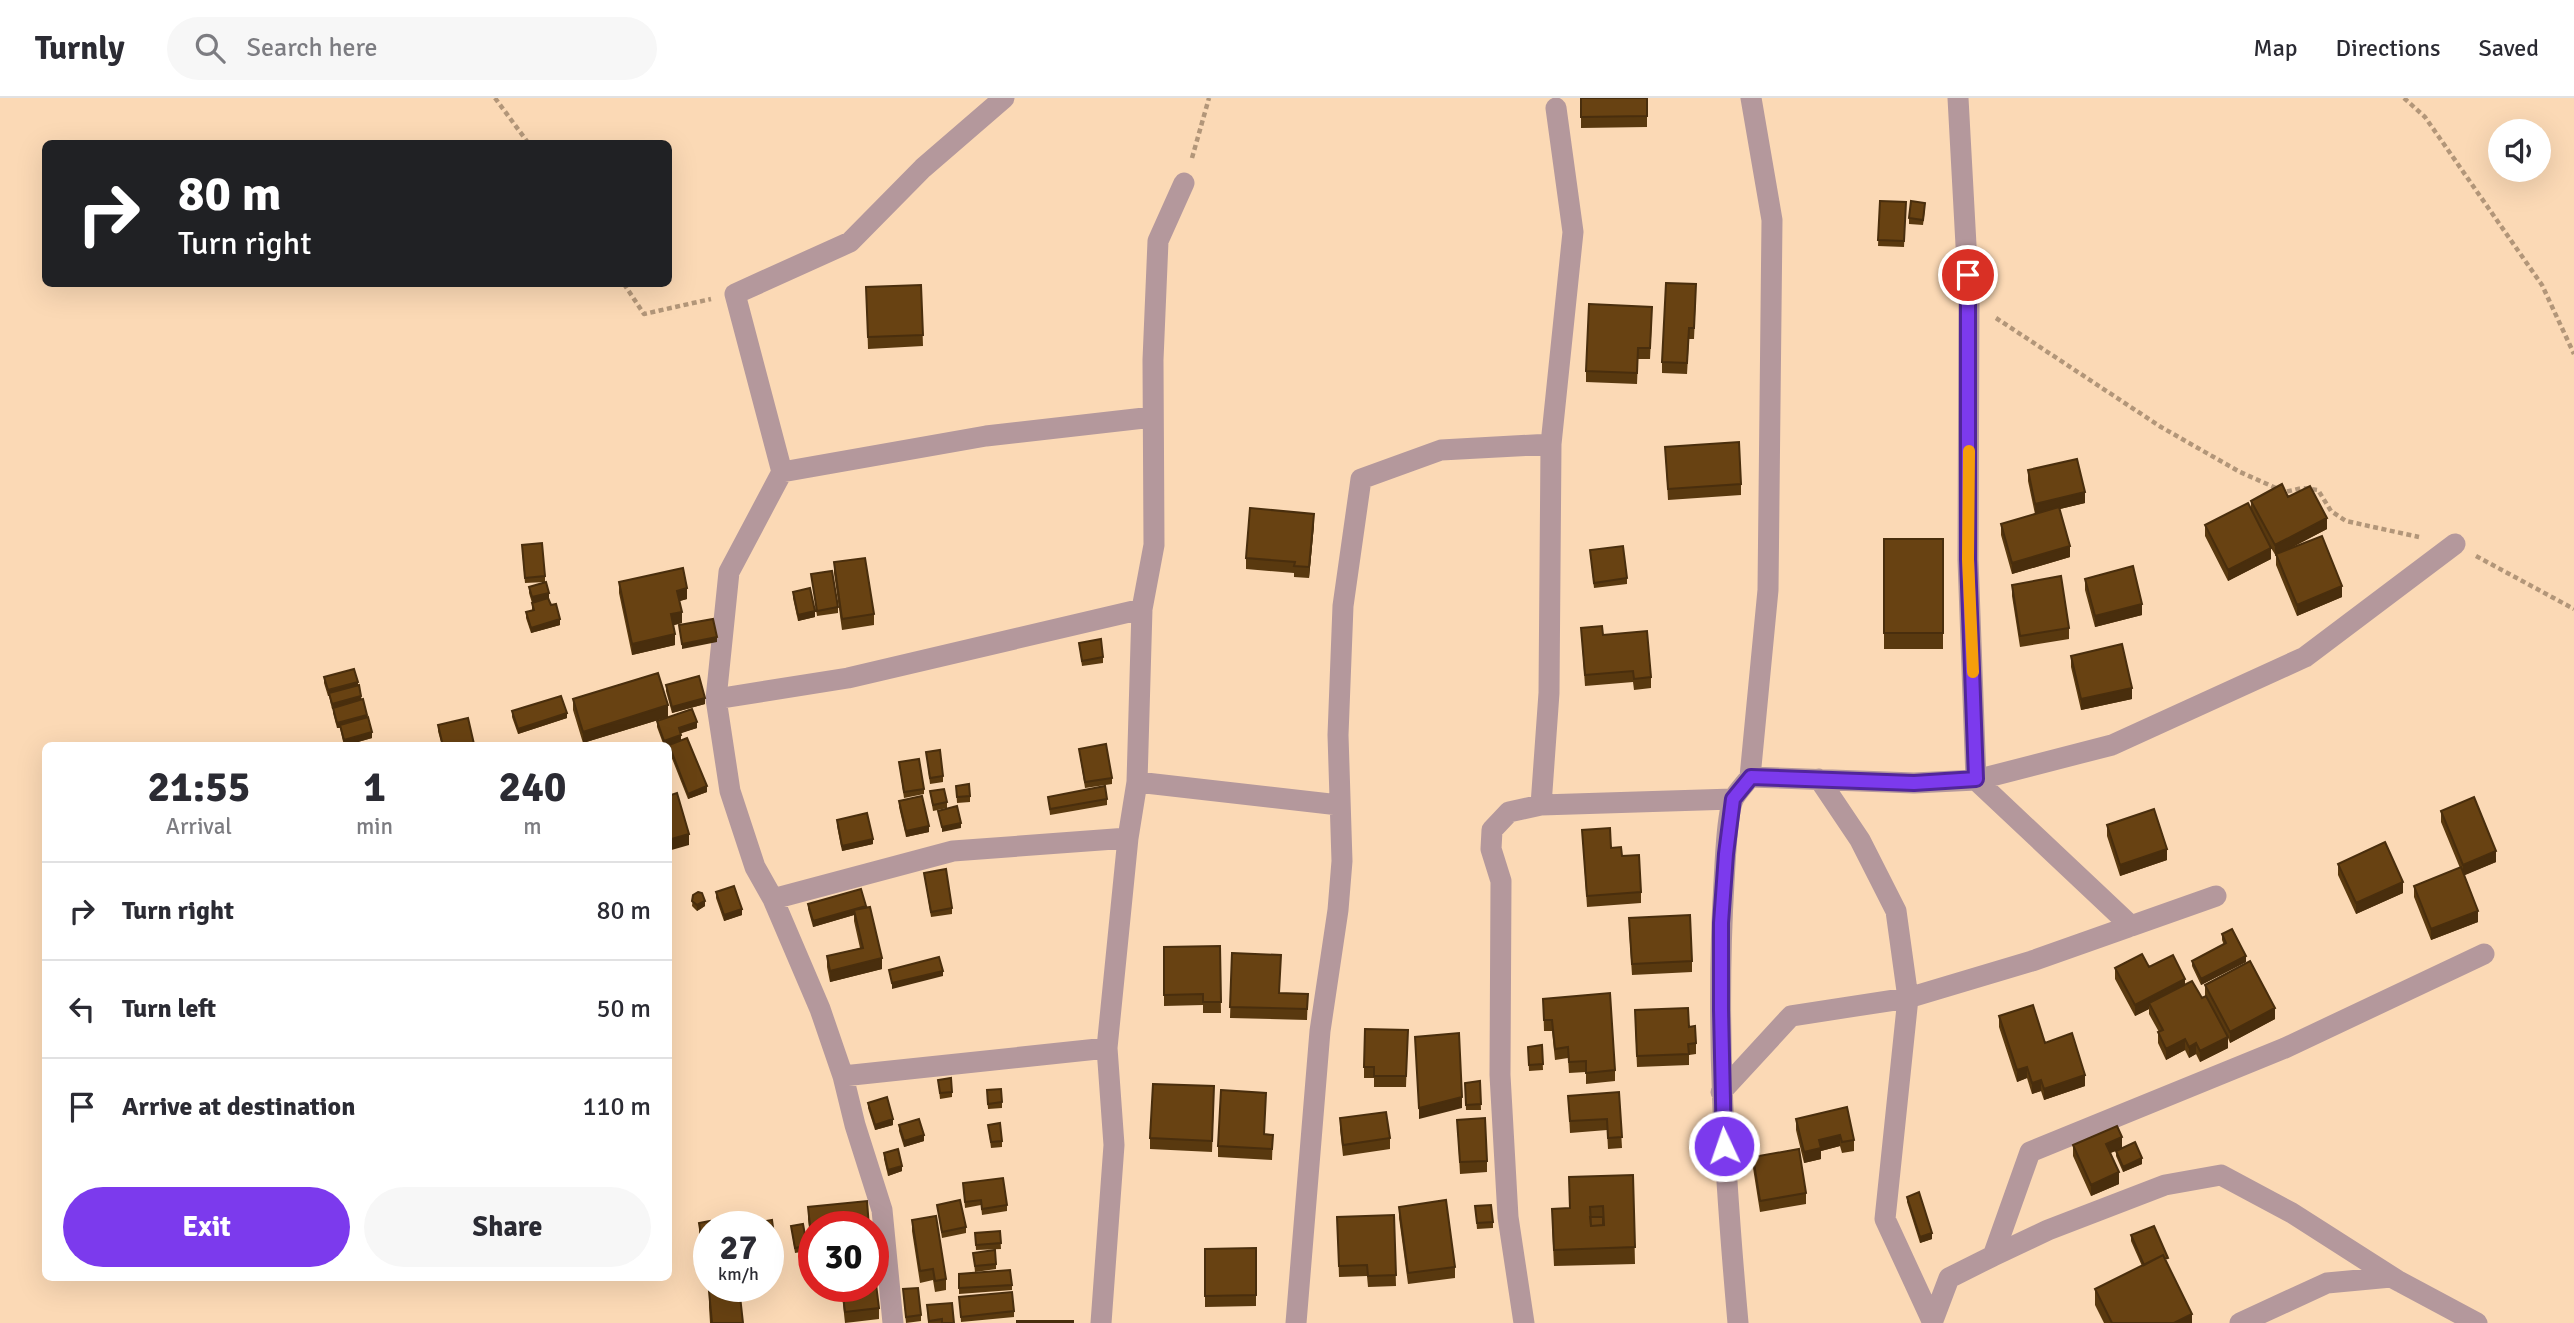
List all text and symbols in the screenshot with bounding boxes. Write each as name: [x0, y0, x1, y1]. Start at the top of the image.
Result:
search box: [167, 17, 657, 80]
text: Turnly: [35, 28, 125, 69]
icon: search: [191, 29, 229, 67]
text: Search here: [247, 32, 378, 64]
text: Map: [2253, 33, 2298, 63]
text: Directions: [2336, 33, 2441, 63]
text: Saved: [2479, 33, 2539, 63]
map controls: [2488, 119, 2551, 182]
button: sound: [2488, 119, 2551, 182]
text: 80 m: [178, 164, 281, 224]
icon: right: [63, 168, 154, 259]
text: Turn right: [178, 224, 311, 263]
pin: [1938, 245, 1998, 305]
icon: arrive: [1949, 256, 1987, 294]
text: 21:55: [147, 762, 251, 813]
text: 1: [363, 762, 386, 813]
text: 240: [498, 762, 567, 813]
text: Arrival: [166, 812, 232, 841]
text: min: [356, 812, 393, 841]
text: m: [523, 812, 542, 841]
icon: right: [63, 892, 101, 930]
text: Turn right: [122, 895, 234, 927]
text: 80 m: [596, 895, 651, 927]
icon: left: [63, 990, 101, 1028]
text: Turn left: [122, 993, 216, 1025]
text: 50 m: [596, 993, 651, 1025]
icon: arrive: [63, 1088, 101, 1126]
text: Arrive at destination: [122, 1091, 355, 1123]
text: 110 m: [582, 1091, 651, 1123]
position arrow: [1687, 1109, 1761, 1183]
button: Exit: [63, 1187, 350, 1267]
button: Share: [364, 1187, 651, 1267]
speed limit sign: 30: [798, 1211, 889, 1302]
text: 27: [720, 1226, 757, 1269]
text: km/h: [718, 1263, 759, 1285]

